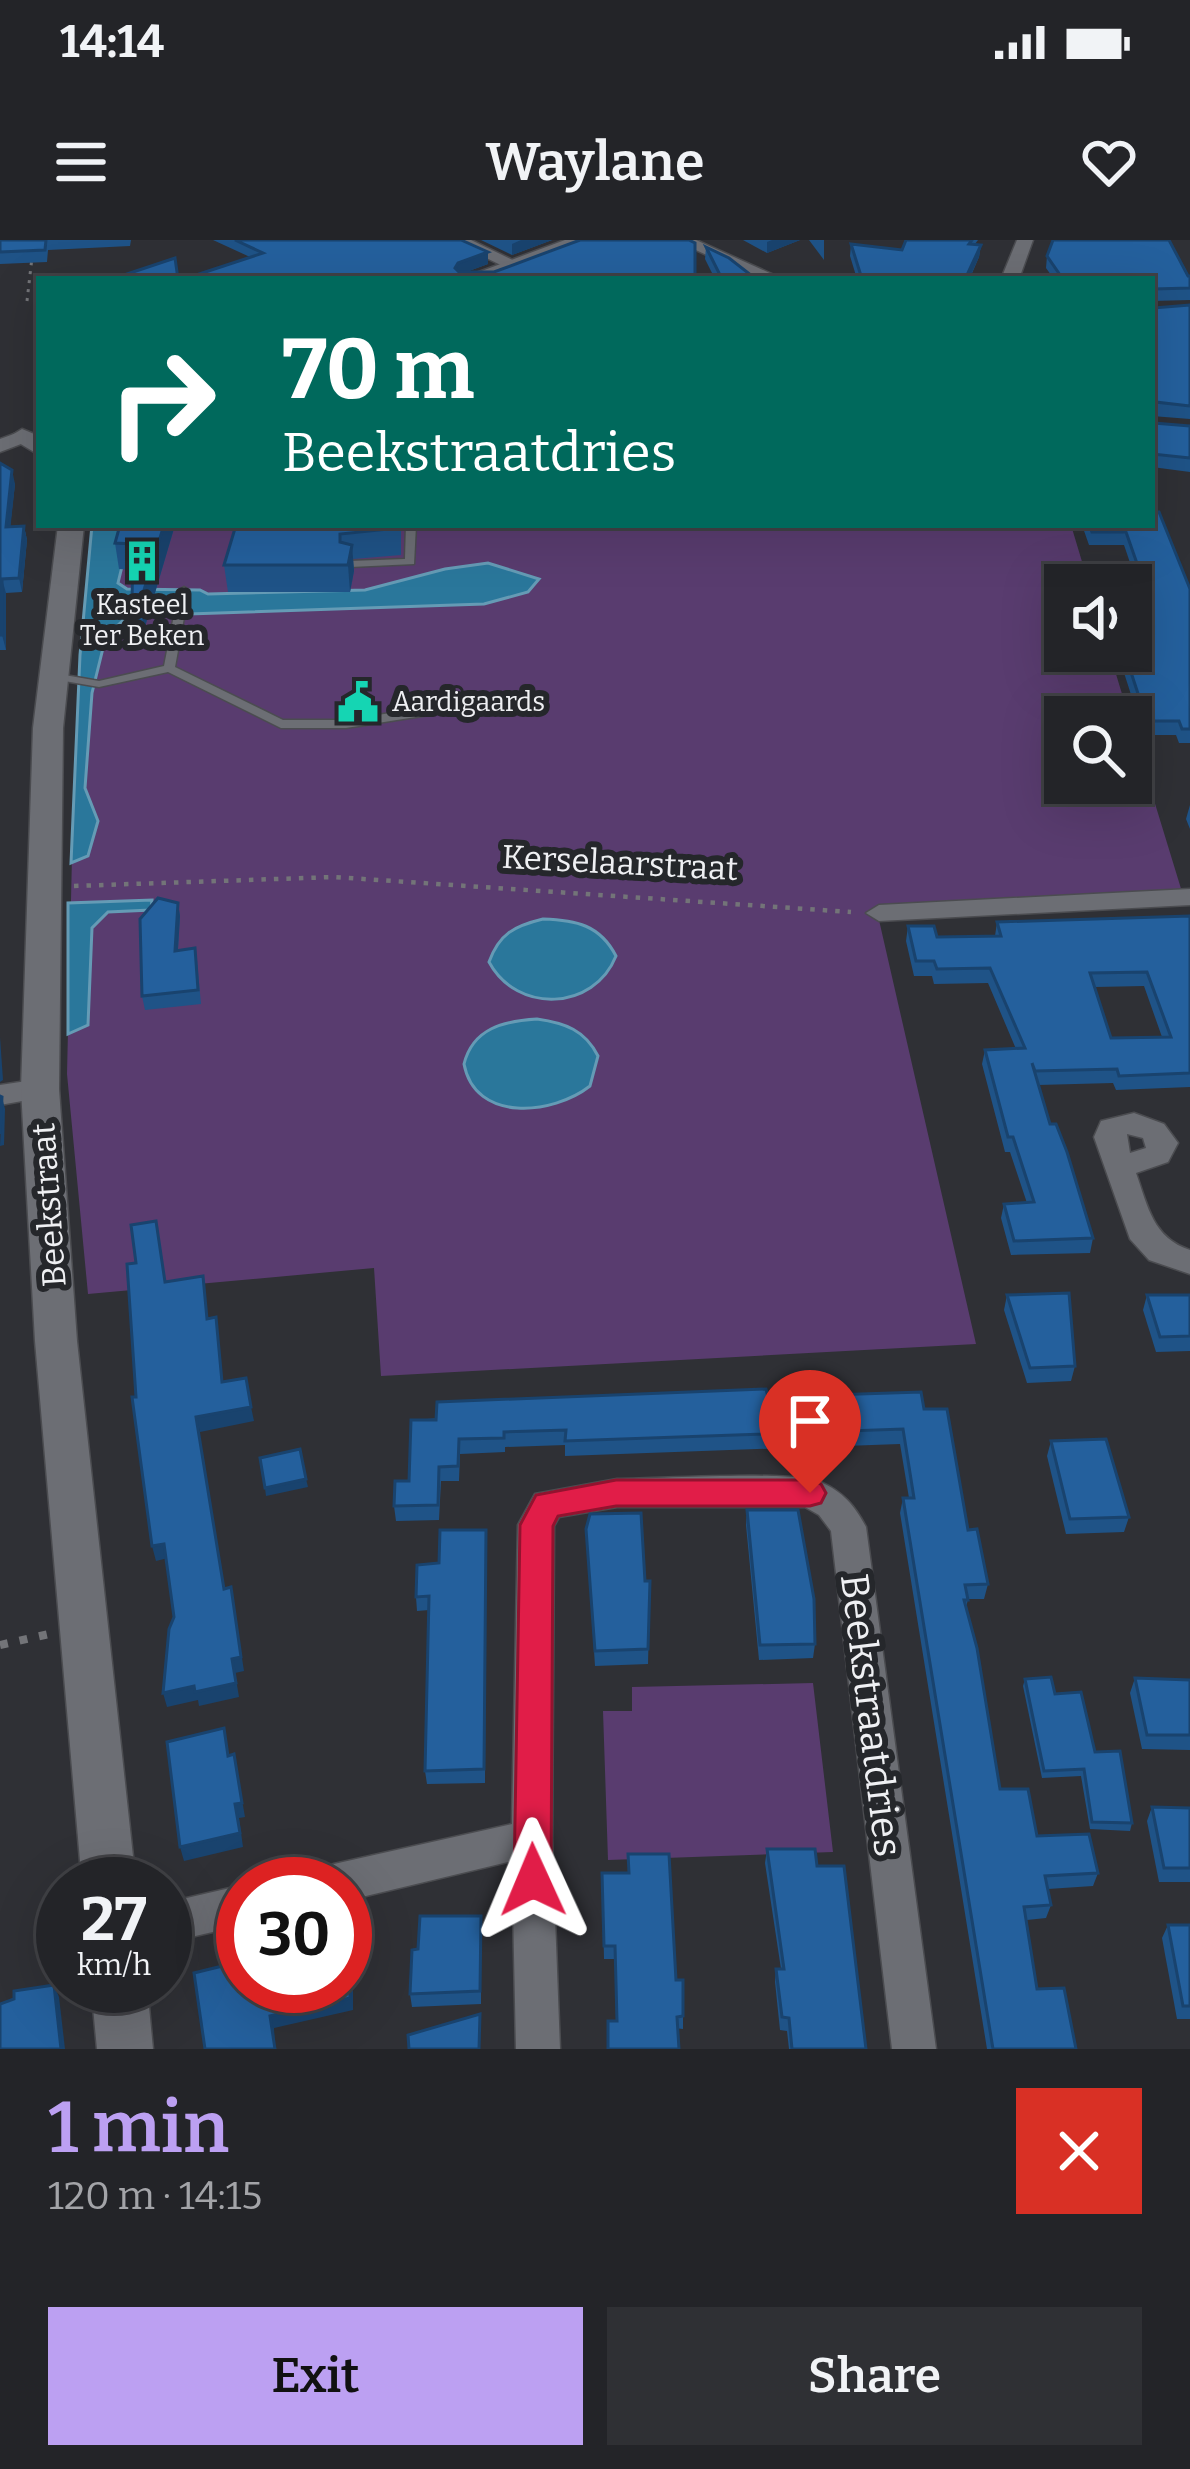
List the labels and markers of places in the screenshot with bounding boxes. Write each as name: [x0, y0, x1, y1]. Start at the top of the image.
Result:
building icon: Kasteel Ter Beken: [119, 538, 165, 584]
place label: Kasteel Ter Beken: [80, 589, 204, 652]
public building icon: Aardigaards: [335, 679, 381, 725]
place label: Aardigaards: [392, 686, 545, 718]
pin: [759, 1370, 861, 1493]

